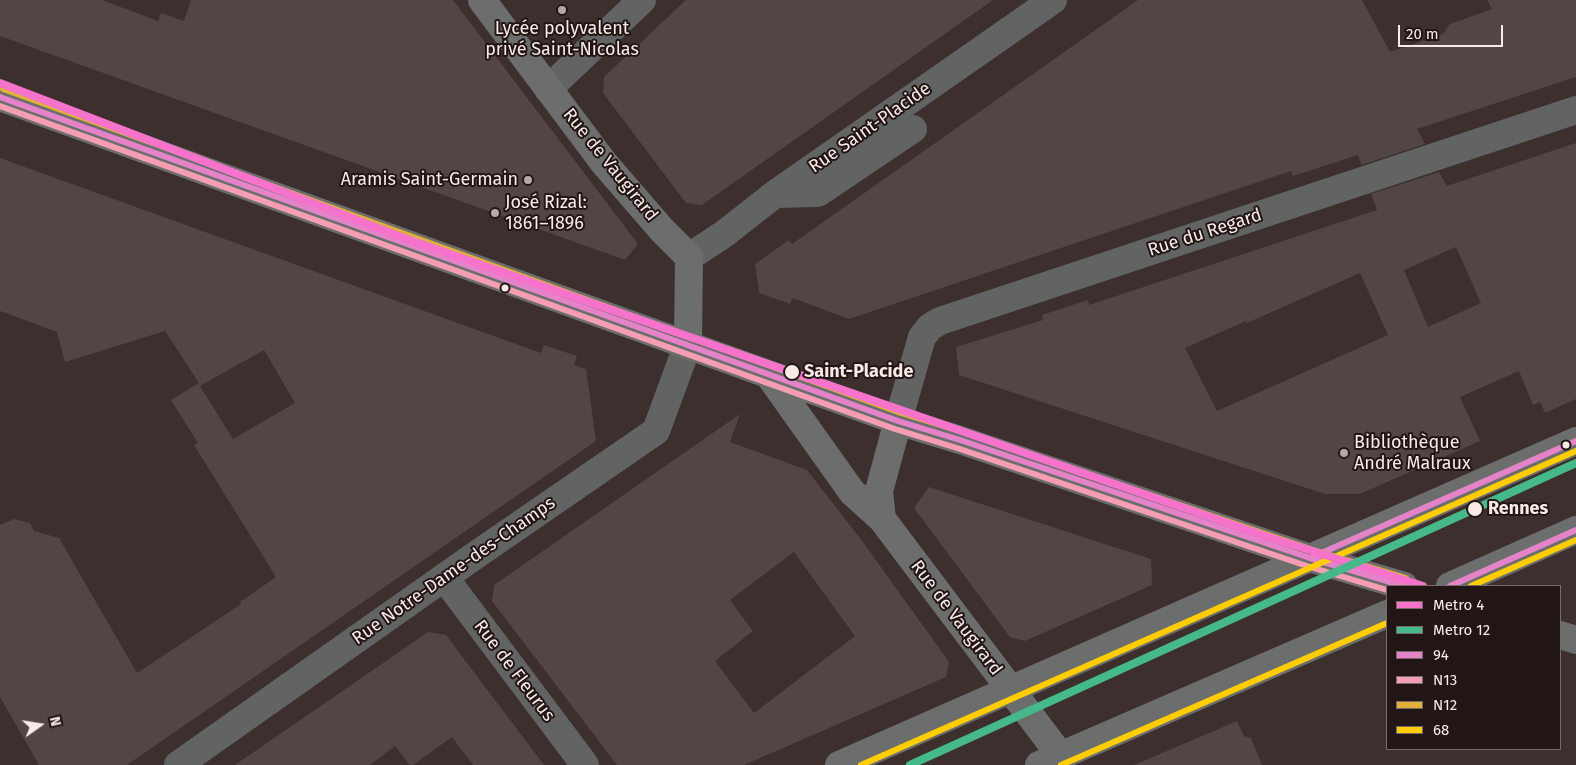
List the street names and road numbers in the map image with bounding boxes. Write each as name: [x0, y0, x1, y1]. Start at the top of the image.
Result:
street label: Rue Saint-Placide: [805, 78, 935, 178]
street label: Rue de Vaugirard: [558, 104, 662, 226]
street label: Rue du Regard: [1145, 204, 1265, 262]
street label: Rue Notre-Dame-des-Champs: [348, 492, 560, 650]
street label: Rue de Vaugirard: [906, 556, 1006, 680]
street label: Rue de Fleurus: [469, 616, 559, 726]

